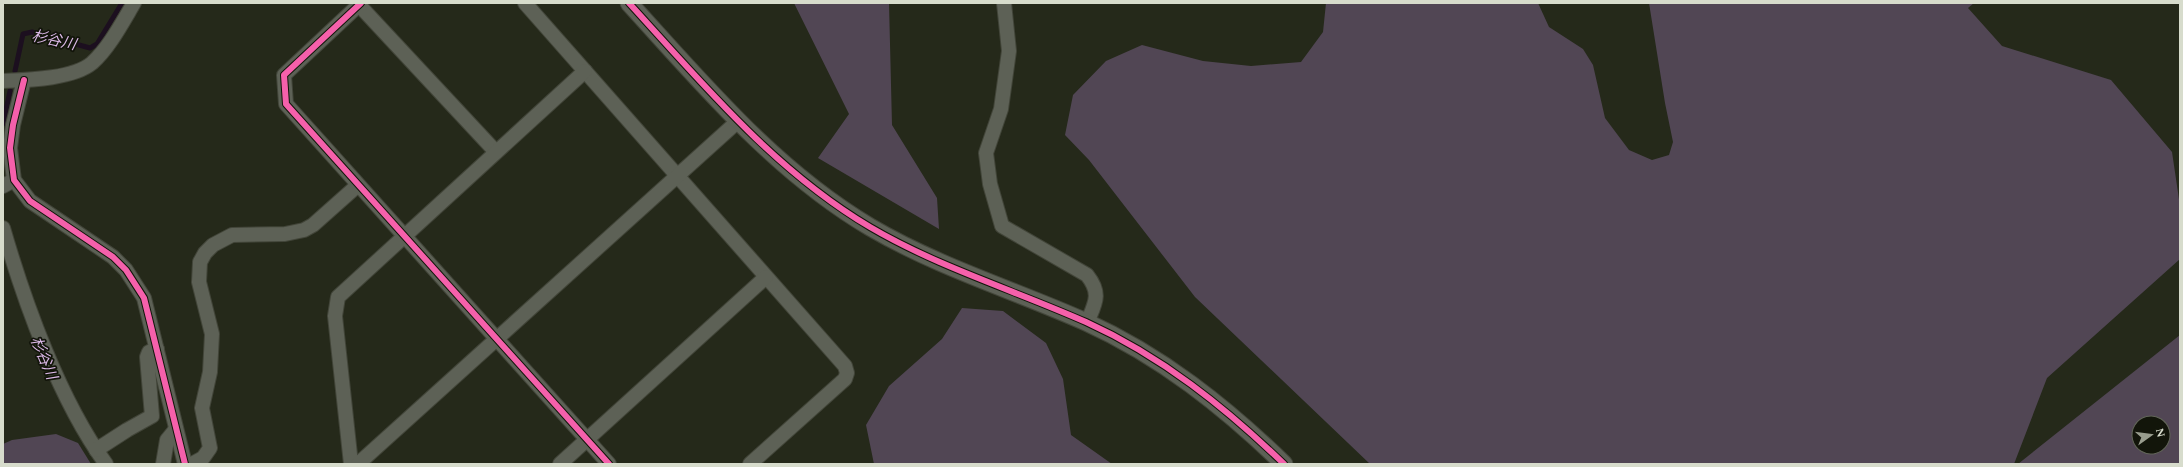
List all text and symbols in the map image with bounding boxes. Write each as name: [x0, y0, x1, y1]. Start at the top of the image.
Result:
water label: 杉谷川: [29, 25, 80, 57]
water label: 杉谷川: [24, 333, 64, 385]
north arrow: [2131, 415, 2171, 455]
text: N: [2151, 426, 2170, 439]

